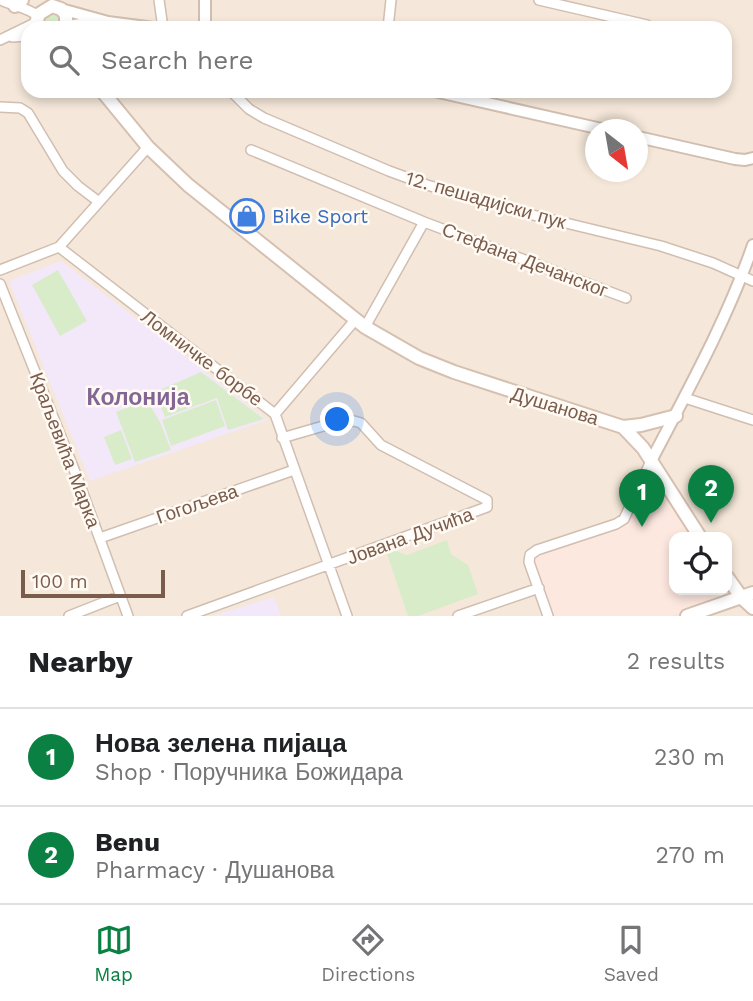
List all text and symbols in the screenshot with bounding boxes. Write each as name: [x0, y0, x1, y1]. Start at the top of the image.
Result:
search box: [21, 21, 732, 98]
icon: search: [45, 41, 83, 79]
text: Search here: [101, 45, 253, 75]
north arrow: [585, 119, 648, 182]
street label: 12. пешадијски пук: [403, 166, 569, 234]
shop icon: Bike Sport: [228, 197, 266, 235]
place label: Bike Sport: [272, 205, 368, 228]
street label: Стефана Дечанског: [439, 218, 611, 302]
street label: Ломничке борбе: [137, 305, 267, 411]
street label: Краљевића Марка: [25, 369, 105, 531]
street label: Душанова: [509, 382, 602, 430]
district label: Колонија: [86, 384, 190, 411]
your location: [320, 402, 354, 436]
pin: 2: [688, 465, 734, 523]
pin: 1: [619, 469, 665, 527]
street label: Гогољева: [153, 479, 241, 529]
street label: Јована Дучића: [344, 502, 477, 569]
map controls: [669, 532, 732, 595]
button: locate: [669, 532, 732, 595]
scale bar: [21, 567, 164, 599]
text: 100 m: [32, 570, 88, 593]
text: Nearby: [28, 644, 133, 679]
text: 2 results: [627, 648, 725, 675]
text: Нова зелена пијаца: [95, 728, 347, 758]
text: 1: [46, 744, 56, 771]
text: 230 m: [654, 744, 725, 771]
text: Shop · Поручника Божидара: [95, 759, 403, 786]
text: Benu: [95, 827, 160, 857]
text: 2: [44, 842, 58, 869]
text: 270 m: [656, 842, 725, 869]
text: Pharmacy · Душанова: [95, 857, 334, 884]
tab: Map: [94, 921, 133, 986]
tab: Directions: [321, 921, 415, 986]
tab: Saved: [604, 921, 659, 986]

